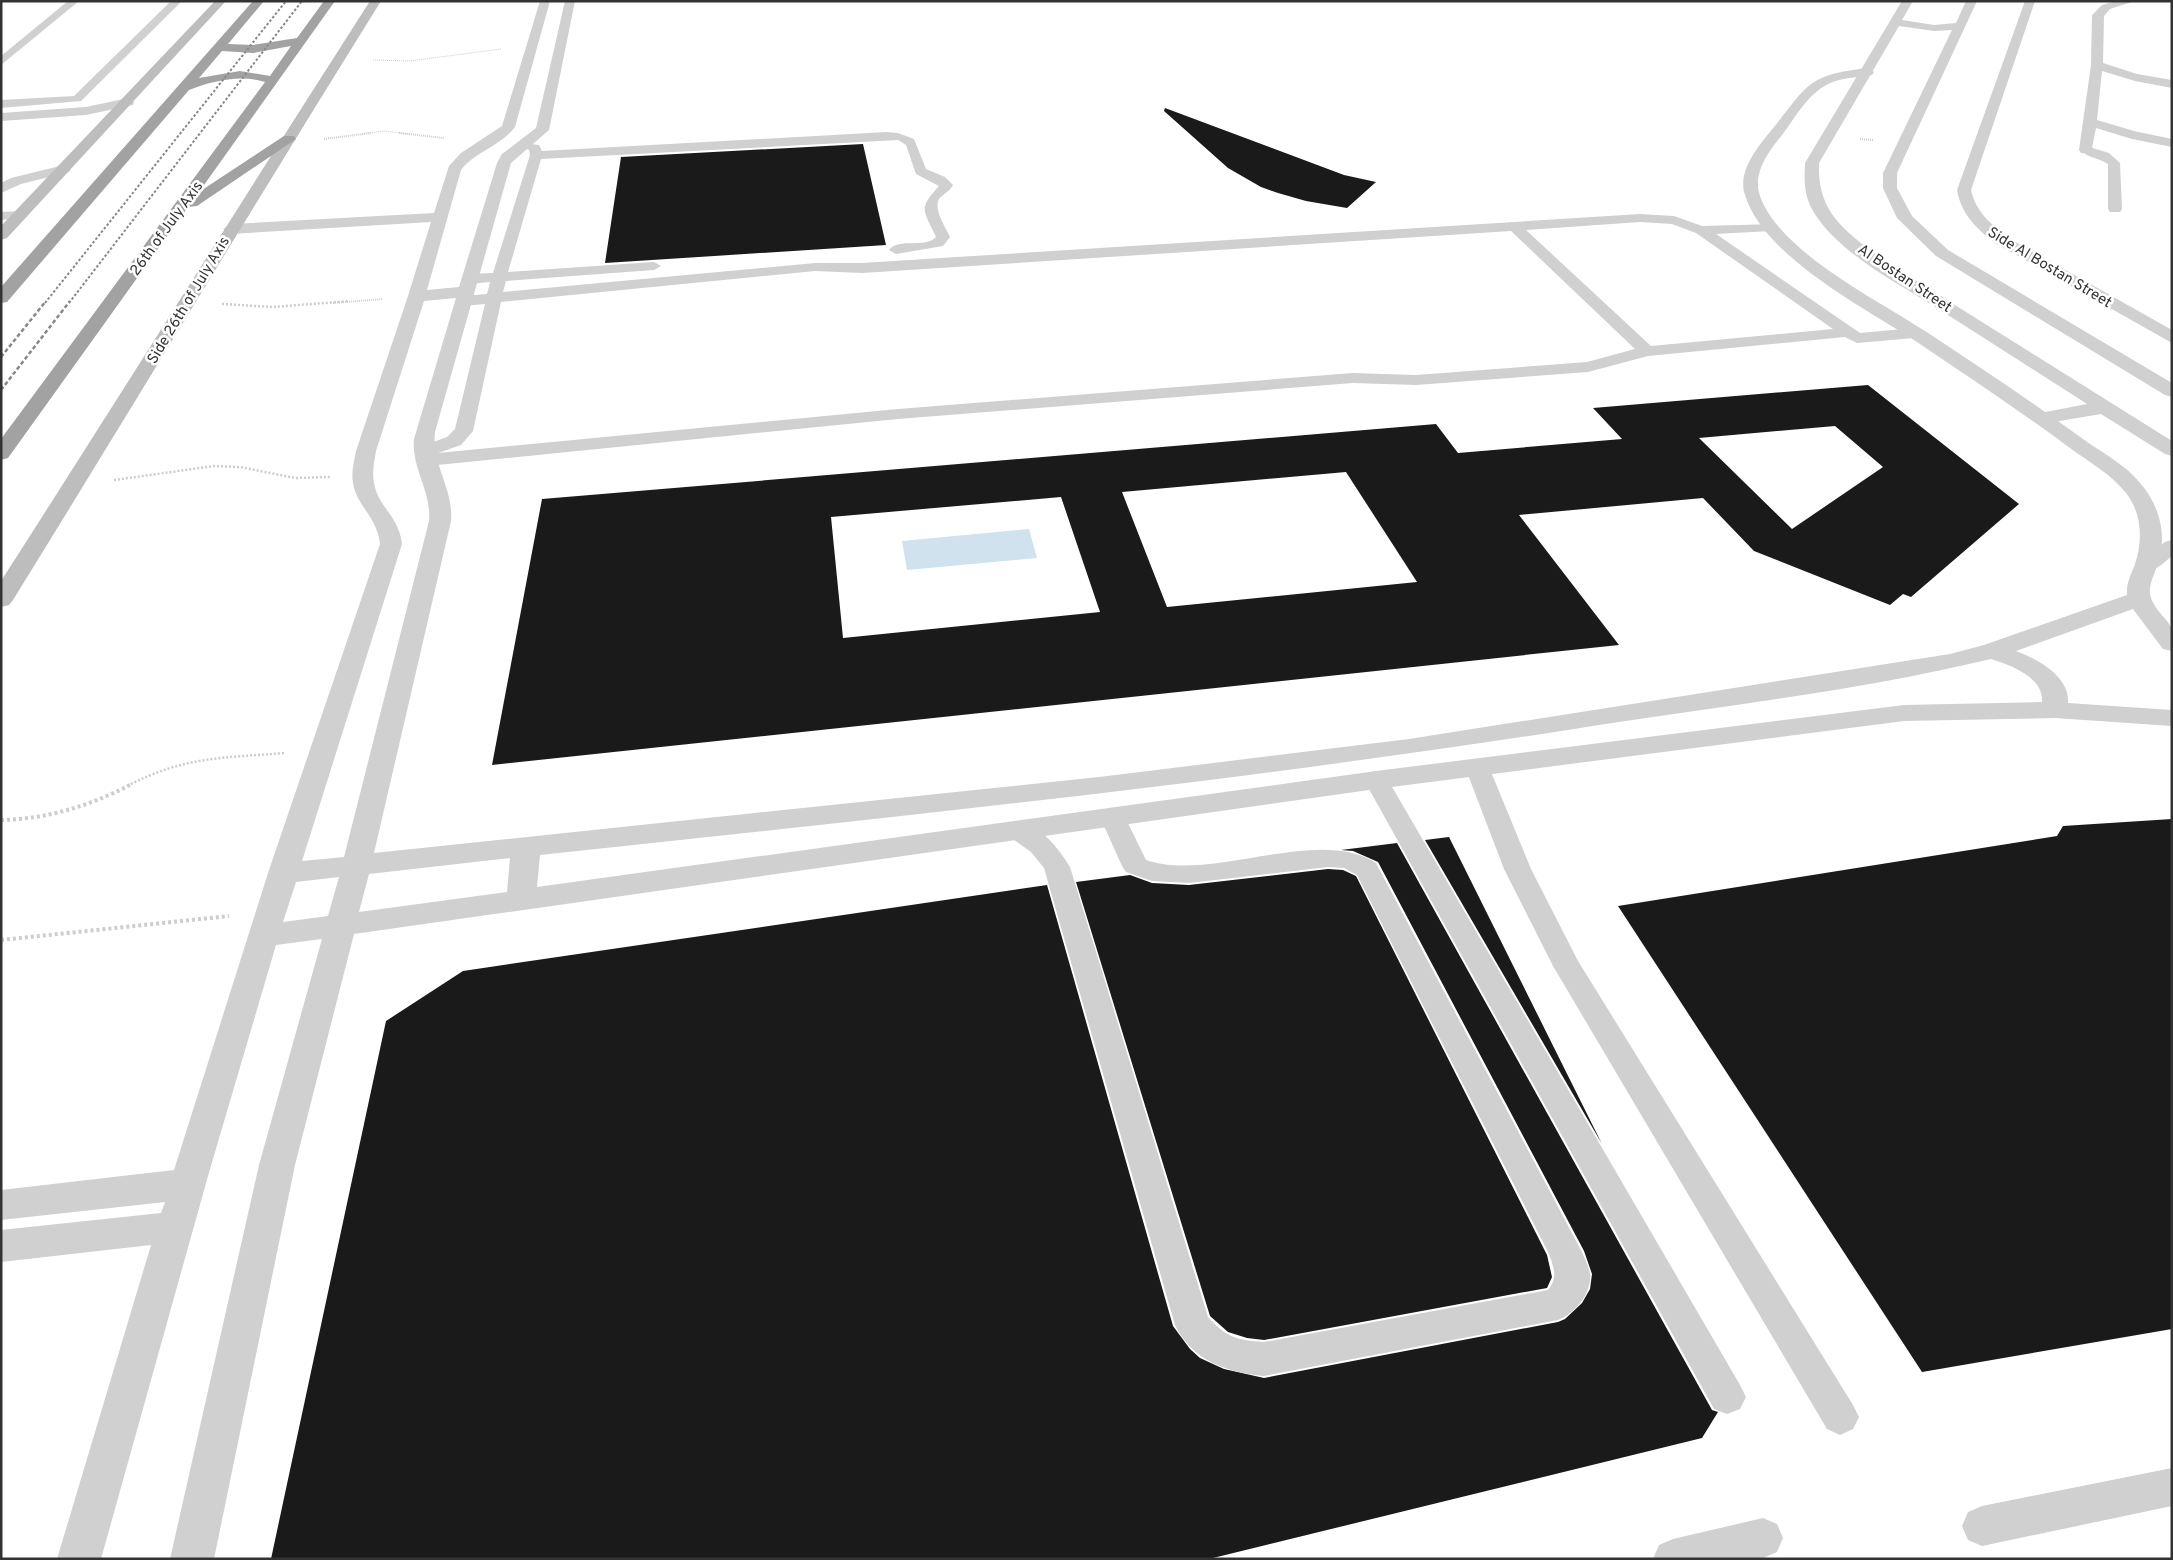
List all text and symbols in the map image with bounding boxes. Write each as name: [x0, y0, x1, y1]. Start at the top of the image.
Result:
street label: 26th of July Axis: [126, 178, 208, 280]
street label: Side Al Bostan Street: [1984, 224, 2115, 313]
street label: Side 26th of July Axis: [144, 234, 235, 368]
street label: Al Bostan Street: [1853, 241, 1955, 318]

